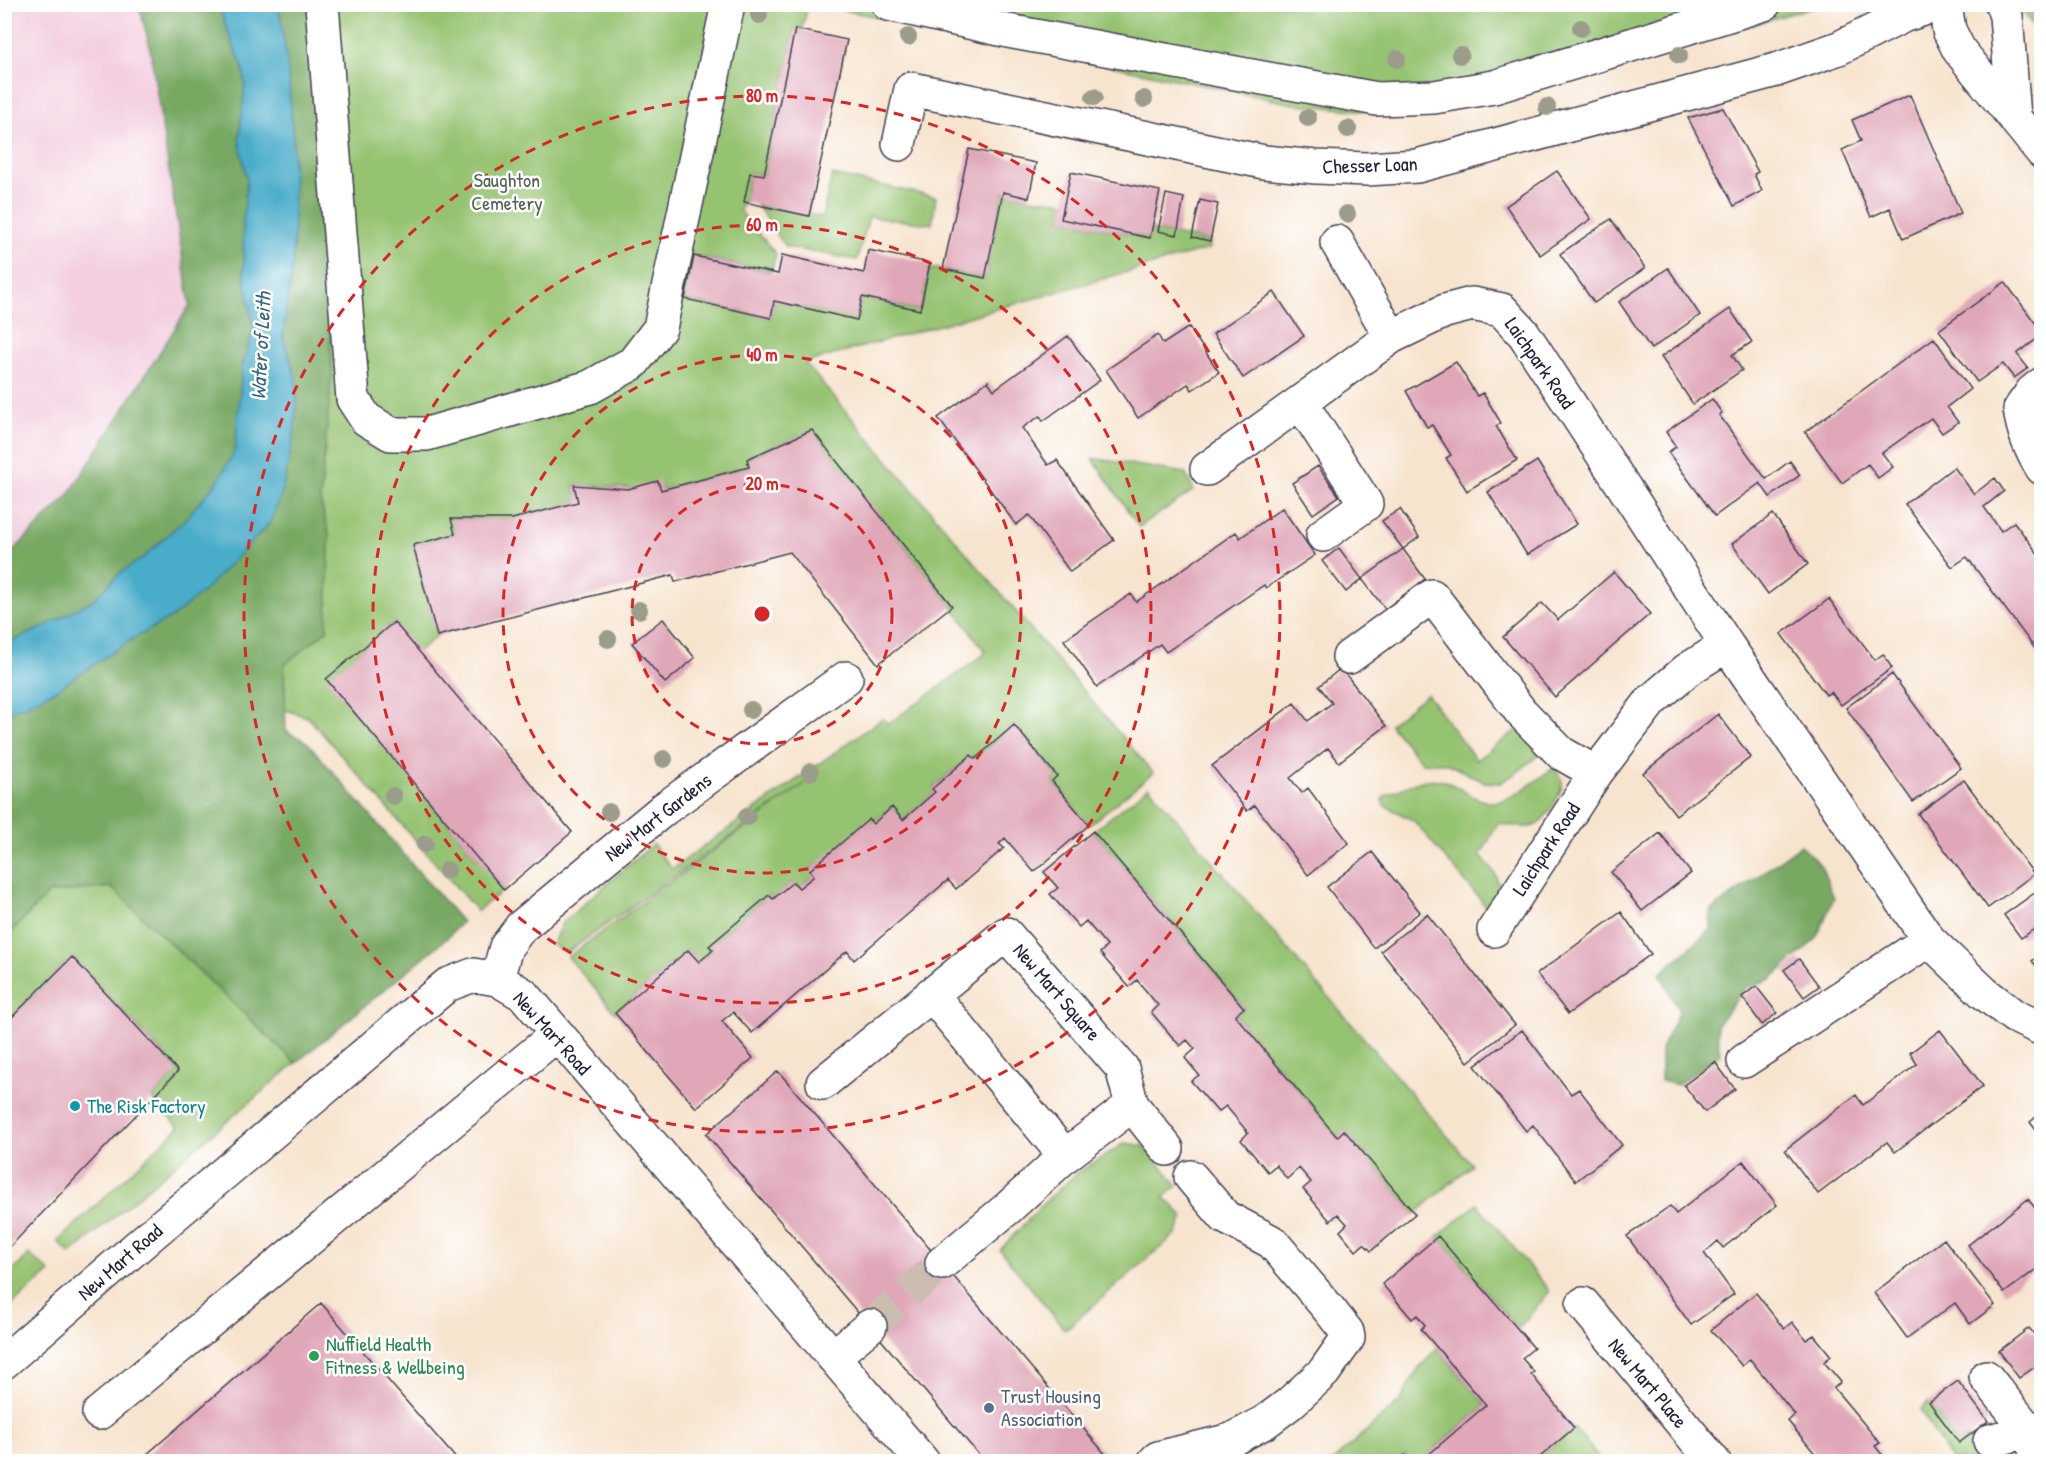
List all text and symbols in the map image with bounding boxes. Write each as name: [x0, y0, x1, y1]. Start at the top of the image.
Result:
text: 80 m: [746, 83, 778, 108]
street label: Chesser Loan: [1322, 149, 1418, 180]
park label: Saughton Cemetery: [471, 166, 543, 216]
text: 60 m: [746, 212, 778, 237]
water label: Water of Leith: [243, 290, 278, 400]
street label: Laichpark Road: [1499, 312, 1582, 414]
text: 40 m: [746, 342, 778, 367]
text: 20 m: [746, 471, 778, 496]
centre of rings: [752, 604, 772, 624]
street label: New Mart Gardens: [599, 766, 717, 867]
street label: Laichpark Road: [1505, 797, 1586, 900]
street label: New Mart Square: [1007, 937, 1107, 1046]
street label: New Mart Road: [507, 985, 597, 1081]
place label: The Risk Factory: [87, 1092, 206, 1119]
marker: The Risk Factory: [68, 1099, 82, 1113]
street label: New Mart Road: [72, 1217, 168, 1306]
place label: Nuffield Health Fitness & Wellbeing: [325, 1330, 465, 1380]
street label: New Mart Place: [1603, 1332, 1694, 1433]
marker: Nuffield Health Fitness & Wellbeing: [307, 1349, 321, 1363]
place label: Trust Housing Association: [1001, 1382, 1101, 1432]
marker: Trust Housing Association: [982, 1401, 996, 1415]

